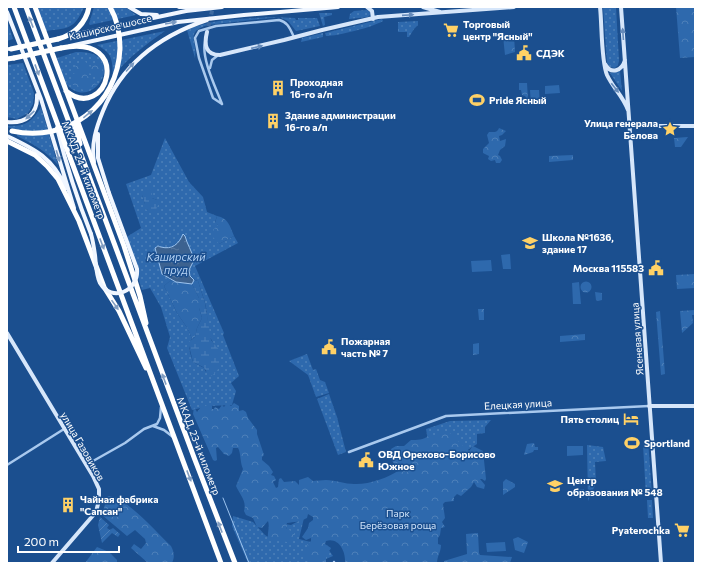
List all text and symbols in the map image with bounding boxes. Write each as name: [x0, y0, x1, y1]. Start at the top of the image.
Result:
street label: Каширское шоссе: [67, 12, 153, 42]
one-way arrow: [402, 12, 414, 19]
one-way arrow: [28, 15, 34, 27]
place label: Торговый центр "Ясный": [463, 18, 533, 42]
one-way arrow: [165, 20, 177, 26]
supermarket icon: Торговый центр "Ясный": [442, 21, 460, 39]
one-way arrow: [620, 28, 627, 40]
one-way arrow: [251, 43, 263, 49]
public building icon: СДЭК: [515, 44, 533, 62]
place label: СДЭК: [536, 47, 565, 59]
one-way arrow: [125, 62, 134, 71]
one-way arrow: [35, 64, 41, 76]
place label: Проходная 16-го а/п: [290, 76, 343, 100]
building icon: Проходная 16-го а/п: [269, 79, 287, 97]
one-way arrow: [611, 83, 620, 94]
sports icon: Pride Ясный: [468, 91, 486, 109]
place label: Pride Ясный: [489, 94, 547, 106]
one-way arrow: [83, 109, 94, 118]
place label: Здание администрации 16-го а/п: [285, 109, 396, 133]
one-way arrow: [25, 110, 35, 119]
building icon: Здание администрации 16-го а/п: [264, 112, 282, 130]
place label: Улица генерала Белова: [584, 117, 658, 141]
street label: МКАД, 24-й километр: [60, 119, 108, 221]
place icon: Улица генерала Белова: [661, 120, 679, 138]
one-way arrow: [55, 150, 61, 162]
place label: Школа №1636, здание 17: [542, 231, 614, 255]
school or university icon: Школа №1636, здание 17: [521, 234, 539, 252]
one-way arrow: [100, 238, 106, 250]
water label: Каширский пруд: [147, 250, 206, 276]
public building icon: Москва 115583: [647, 259, 665, 277]
place label: Москва 115583: [573, 262, 644, 274]
one-way arrow: [111, 299, 119, 310]
street label: Ясеневая улица: [628, 302, 646, 376]
place label: Пожарная часть № 7: [341, 335, 390, 359]
public building icon: Пожарная часть № 7: [320, 338, 338, 356]
one-way arrow: [161, 373, 167, 385]
street label: МКАД, 23-й километр: [175, 395, 223, 497]
street label: Елецкая улица: [484, 396, 552, 412]
street label: улица Газовиков: [58, 409, 108, 483]
hotel icon: Пять столиц: [622, 410, 640, 428]
place label: Пять столиц: [561, 413, 619, 425]
sports icon: Sportland: [623, 434, 641, 452]
place label: Sportland: [644, 437, 690, 449]
place label: ОВД Орехово-Борисово Южное: [378, 448, 496, 472]
public building icon: ОВД Орехово-Борисово Южное: [357, 451, 375, 469]
one-way arrow: [186, 470, 192, 482]
place label: Центр образования № 548: [567, 474, 663, 498]
school or university icon: Центр образования № 548: [546, 477, 564, 495]
place label: Чайная фабрика "Сапсан": [80, 493, 158, 517]
building icon: Чайная фабрика "Сапсан": [59, 496, 77, 514]
park label: Парк Берёзовая роща: [360, 507, 436, 531]
one-way arrow: [217, 520, 223, 532]
supermarket icon: Pyaterochka: [673, 521, 691, 539]
place label: Pyaterochka: [612, 524, 670, 536]
scale bar: [18, 528, 119, 554]
text: 200 m: [24, 534, 59, 548]

